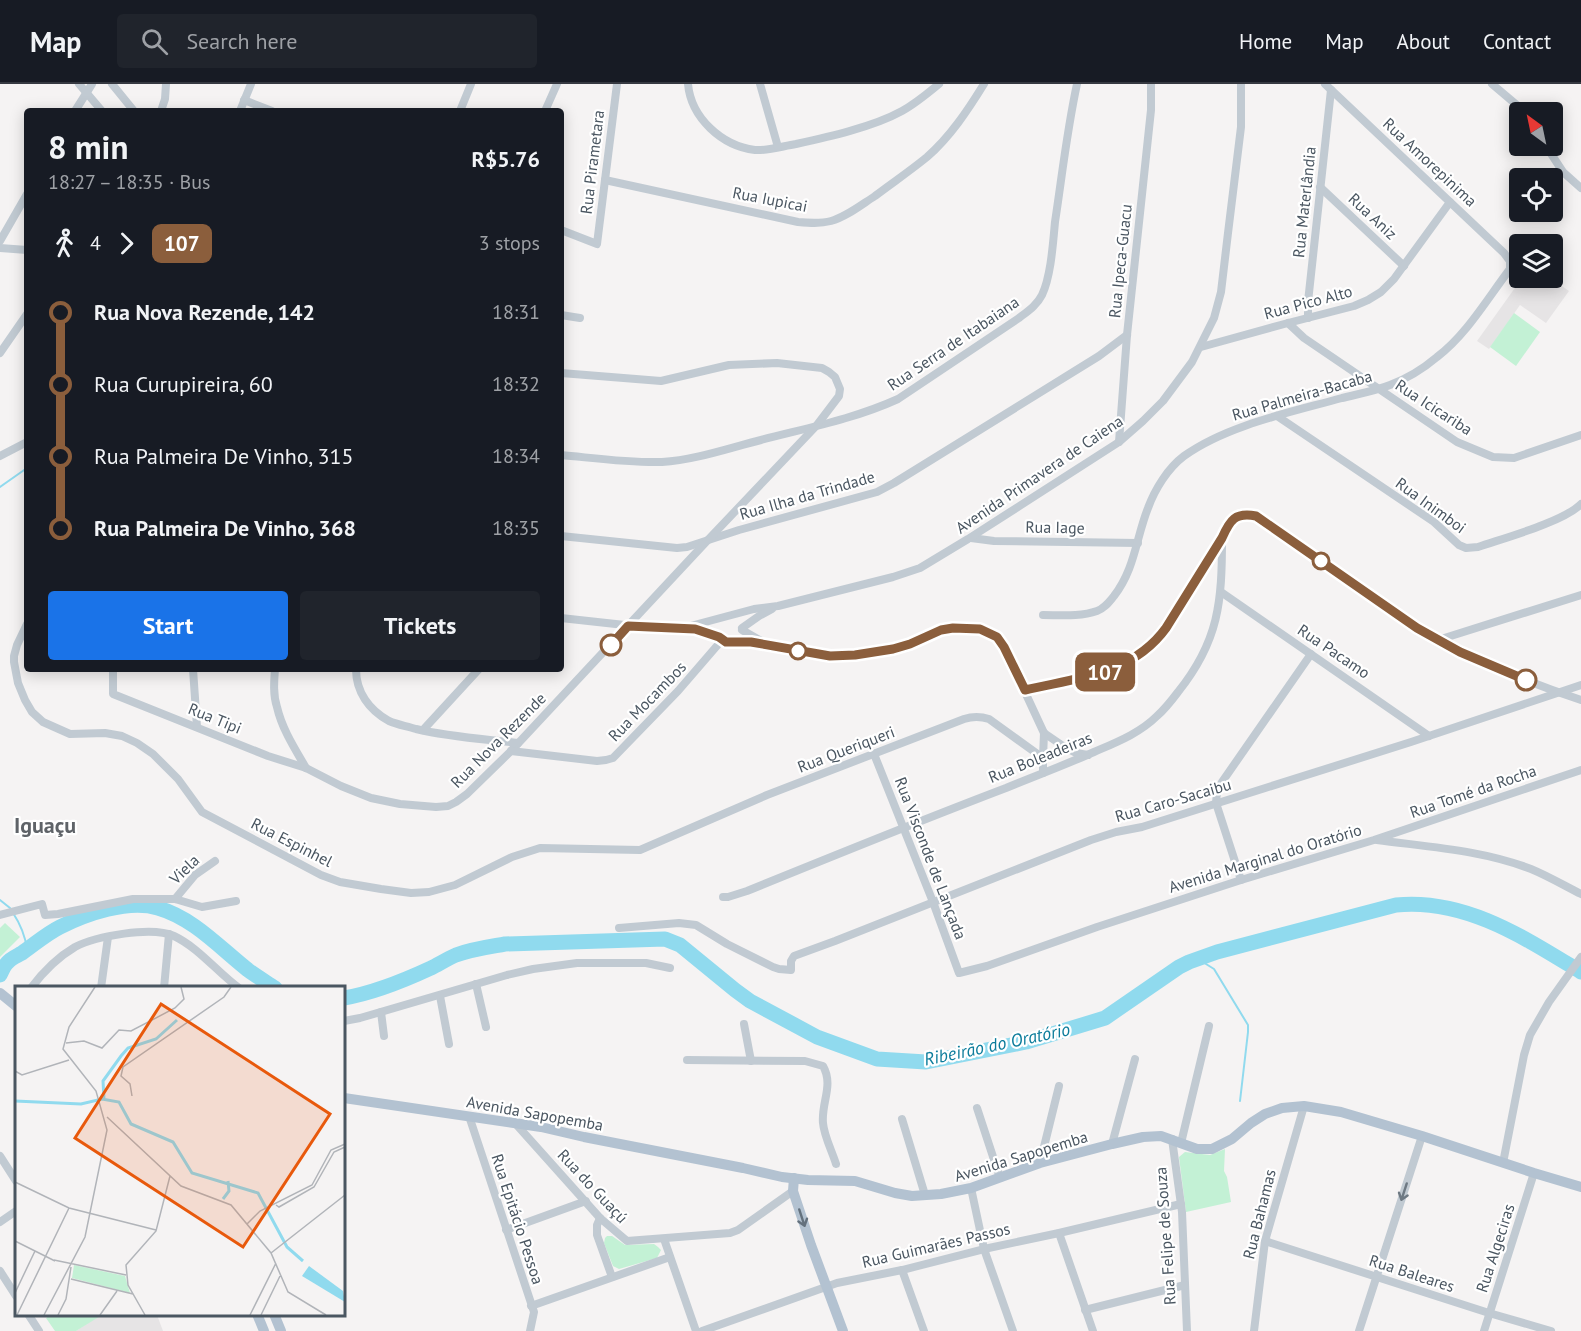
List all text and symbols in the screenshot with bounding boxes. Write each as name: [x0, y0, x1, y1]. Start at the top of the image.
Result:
search box: [117, 14, 537, 68]
text: Map: [30, 23, 81, 60]
icon: search: [138, 25, 171, 58]
text: Search here: [186, 27, 297, 55]
text: Home: [1239, 28, 1292, 55]
text: Map: [1325, 28, 1364, 55]
text: About: [1397, 28, 1450, 55]
text: Contact: [1483, 28, 1551, 55]
north arrow: [1509, 102, 1563, 156]
map controls: [1509, 102, 1563, 288]
street label: Rua Pirametara: [576, 109, 608, 215]
street label: Rua Amorepinima: [1379, 113, 1481, 211]
text: 8 min: [48, 125, 129, 168]
text: R$5.76: [471, 145, 540, 173]
street label: Rua Materlândia: [1288, 145, 1320, 259]
button: locate: [1509, 168, 1563, 222]
text: 18:27 – 18:35 · Bus: [48, 169, 210, 195]
street label: Rua Iupicai: [731, 182, 809, 216]
street label: Rua Aniz: [1345, 188, 1401, 244]
street label: Rua Ipeca-Guacu: [1104, 203, 1136, 319]
icon: walk: [48, 227, 81, 260]
icon: forward: [110, 227, 143, 260]
text: 4: [90, 230, 101, 256]
text: 107: [164, 230, 200, 257]
text: 3 stops: [479, 230, 540, 256]
button: layers: [1509, 234, 1563, 288]
street label: Rua Pico Alto: [1262, 281, 1354, 323]
street label: Rua Serra de Itabaiana: [883, 292, 1023, 394]
text: Rua Nova Rezende, 142: [94, 298, 315, 326]
text: 18:31: [492, 299, 540, 325]
street label: Rua Palmeira-Bacaba: [1230, 365, 1374, 425]
text: Rua Curupireira, 60: [94, 370, 273, 398]
text: 18:32: [492, 371, 540, 397]
street label: Rua Icicariba: [1392, 375, 1476, 439]
street label: Avenida Primavera de Caiena: [952, 410, 1126, 538]
text: Rua Palmeira De Vinho, 315: [94, 442, 353, 470]
text: 18:34: [492, 443, 540, 469]
street label: Rua Ilha da Trindade: [737, 466, 877, 524]
street label: Rua Inimboi: [1392, 473, 1470, 537]
text: Rua Palmeira De Vinho, 368: [94, 514, 356, 542]
text: 18:35: [492, 515, 540, 541]
street label: Rua Iage: [1025, 516, 1085, 538]
unlabelled marker: [1312, 552, 1330, 570]
button: Start: [48, 591, 288, 660]
button: Tickets: [300, 591, 540, 660]
street label: Rua Pacamo: [1294, 619, 1374, 683]
unlabelled marker: [600, 634, 622, 656]
unlabelled marker: [789, 642, 807, 660]
line badge: 107: [1070, 652, 1140, 692]
street label: Rua Mocambos: [604, 657, 690, 745]
text: 107: [1087, 659, 1123, 686]
unlabelled marker: [1515, 669, 1537, 691]
street label: Rua Nova Rezende: [446, 688, 550, 792]
street label: Rua Tipi: [185, 698, 245, 738]
street label: Rua Queriqueri: [794, 721, 898, 777]
street label: Rua Boleadeiras: [985, 727, 1095, 787]
street label: Rua Tomé da Rocha: [1407, 760, 1539, 822]
street label: Rua Visconde de Lançada: [891, 774, 971, 942]
street label: Rua Caro-Sacaibu: [1113, 774, 1233, 826]
district label: Iguaçu: [14, 811, 76, 839]
street label: Rua Espinhel: [248, 813, 336, 871]
street label: Avenida Marginal do Oratório: [1166, 819, 1364, 897]
street label: Viela: [164, 850, 203, 889]
inset map: [15, 986, 345, 1316]
water label: Ribeirão do Oratório: [922, 1017, 1072, 1071]
street label: Avenida Sapopemba: [465, 1091, 605, 1135]
street label: Avenida Sapopemba: [952, 1126, 1090, 1186]
street label: Rua do Guaçú: [554, 1145, 632, 1227]
street label: Rua Epitácio Pessoa: [487, 1151, 549, 1287]
street label: Rua Felipe de Souza: [1150, 1166, 1180, 1306]
street label: Rua Bahamas: [1238, 1167, 1280, 1261]
one-way arrow: [1398, 1182, 1409, 1201]
street label: Rua Algeciras: [1471, 1201, 1519, 1295]
one-way arrow: [798, 1208, 809, 1227]
street label: Rua Guimarães Passos: [860, 1218, 1012, 1272]
street label: Rua Baleares: [1367, 1250, 1457, 1296]

